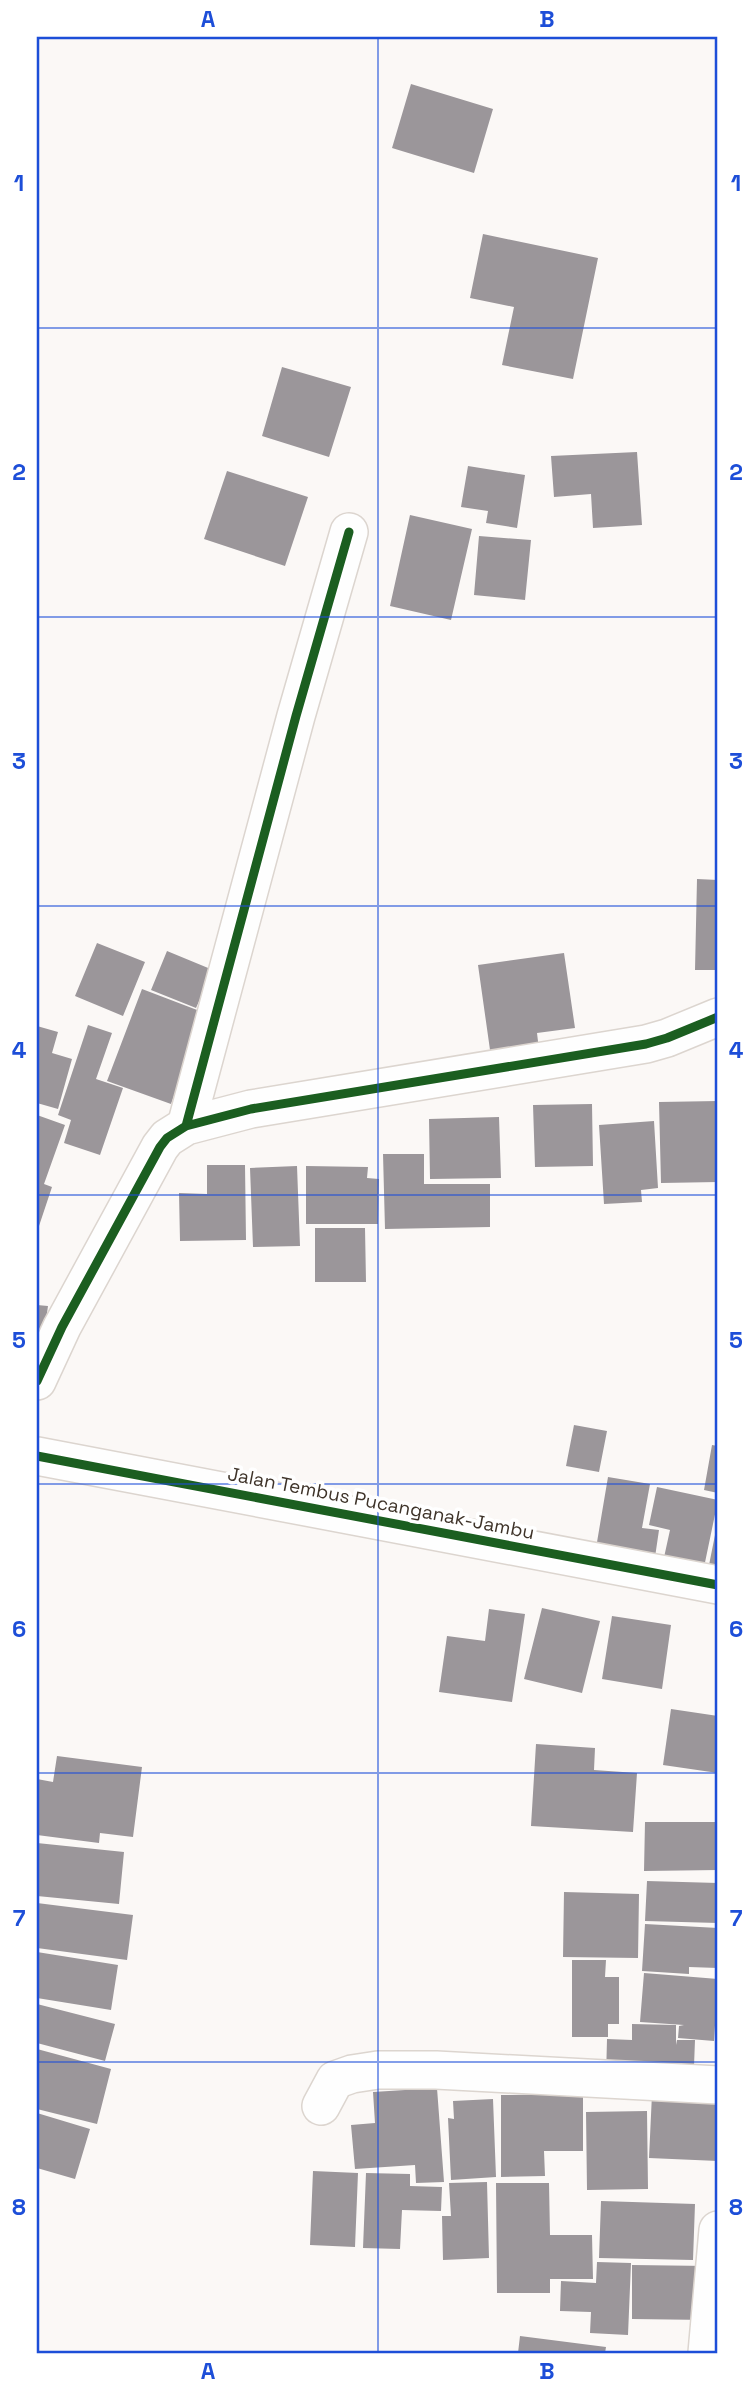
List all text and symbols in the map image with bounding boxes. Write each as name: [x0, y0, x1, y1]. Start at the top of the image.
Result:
text: A: [201, 4, 216, 34]
text: B: [539, 4, 555, 34]
text: 1: [14, 168, 24, 198]
text: 1: [731, 168, 741, 198]
text: 2: [12, 457, 26, 487]
text: 2: [729, 457, 743, 487]
text: 3: [12, 746, 26, 776]
text: 3: [729, 746, 743, 776]
text: 4: [12, 1035, 27, 1065]
text: 4: [729, 1035, 744, 1065]
text: 5: [12, 1325, 26, 1355]
text: 5: [729, 1325, 743, 1355]
street label: Jalan Tembus Pucanganak-Jambu: [226, 1461, 536, 1545]
text: 6: [12, 1614, 26, 1644]
text: 6: [729, 1614, 743, 1644]
text: 7: [13, 1903, 26, 1933]
text: 7: [730, 1903, 743, 1933]
text: 8: [12, 2192, 26, 2222]
text: 8: [729, 2192, 743, 2222]
text: A: [201, 2356, 216, 2386]
text: B: [539, 2356, 555, 2386]

